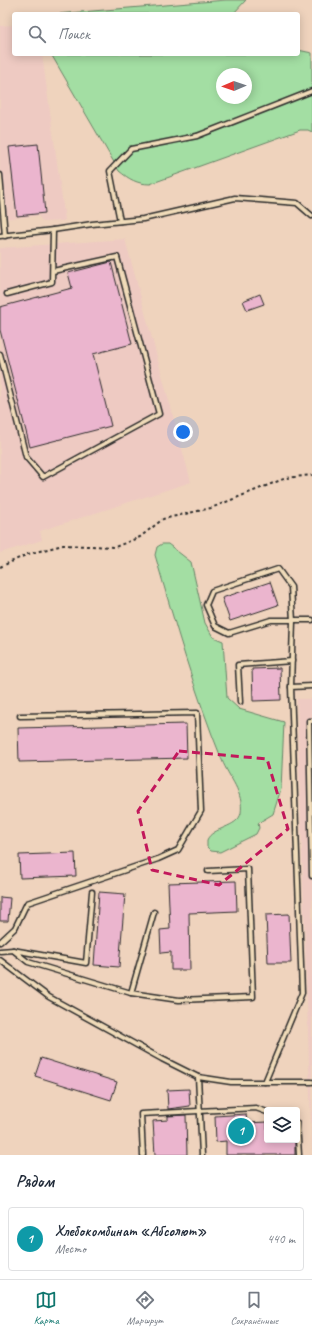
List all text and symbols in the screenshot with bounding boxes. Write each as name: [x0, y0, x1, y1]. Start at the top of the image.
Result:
search box: [12, 12, 300, 56]
icon: search: [26, 23, 48, 45]
text: Поиск: [58, 25, 90, 44]
north arrow: [216, 68, 252, 104]
your location: [173, 422, 193, 442]
map controls: [264, 1107, 300, 1143]
button: layers: [264, 1107, 300, 1143]
pin: 1: [228, 1116, 254, 1146]
text: Рядом: [16, 1171, 54, 1192]
text: Хлебокомбинат «Абсолют»: [55, 1222, 206, 1241]
text: 1: [27, 1231, 33, 1247]
text: 440 m: [267, 1231, 295, 1247]
text: Место: [55, 1241, 86, 1257]
tab: Карта: [34, 1289, 59, 1327]
tab: Маршрут: [127, 1289, 163, 1327]
tab: Сохранённые: [230, 1289, 278, 1327]

